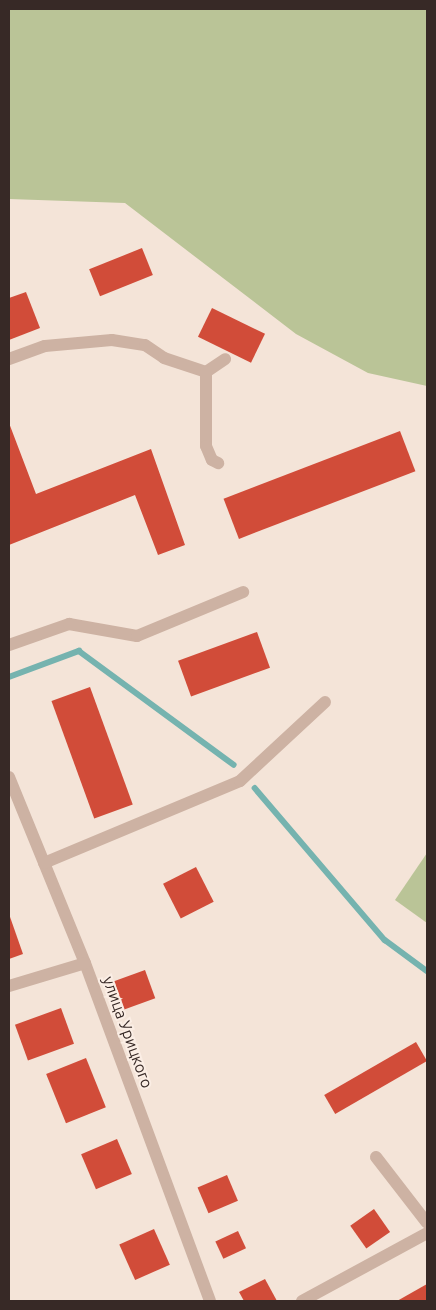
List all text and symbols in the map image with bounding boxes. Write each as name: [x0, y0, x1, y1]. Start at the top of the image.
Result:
street label: улица Урицкого: [99, 973, 157, 1091]

